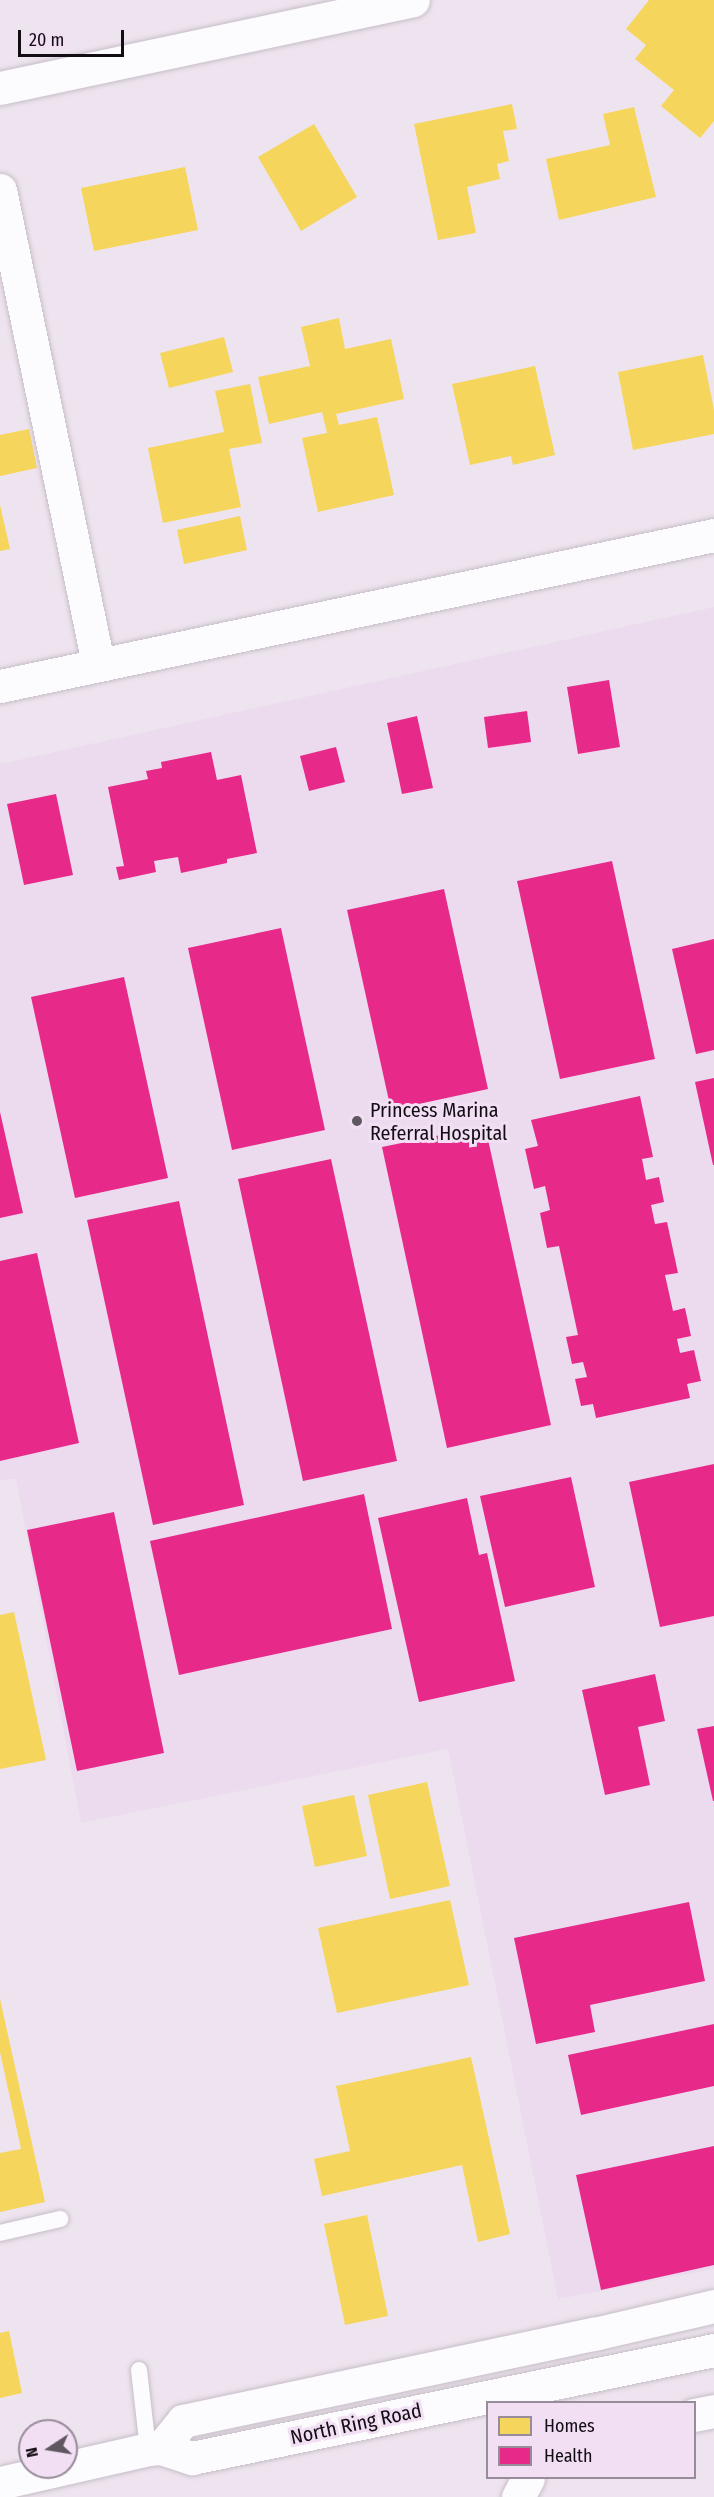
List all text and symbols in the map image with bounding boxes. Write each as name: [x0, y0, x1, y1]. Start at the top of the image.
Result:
scale bar: [21, 18, 128, 56]
text: 20 m: [29, 29, 64, 51]
place label: Princess Marina Referral Hospital: [370, 1098, 507, 1145]
marker: Princess Marina Referral Hospital: [348, 1112, 366, 1130]
street label: North Ring Road: [288, 2398, 424, 2450]
legend: [486, 2401, 696, 2479]
text: Homes: [544, 2415, 595, 2437]
north arrow: [18, 2419, 78, 2479]
text: Health: [544, 2445, 592, 2467]
text: N: [22, 2446, 42, 2459]

